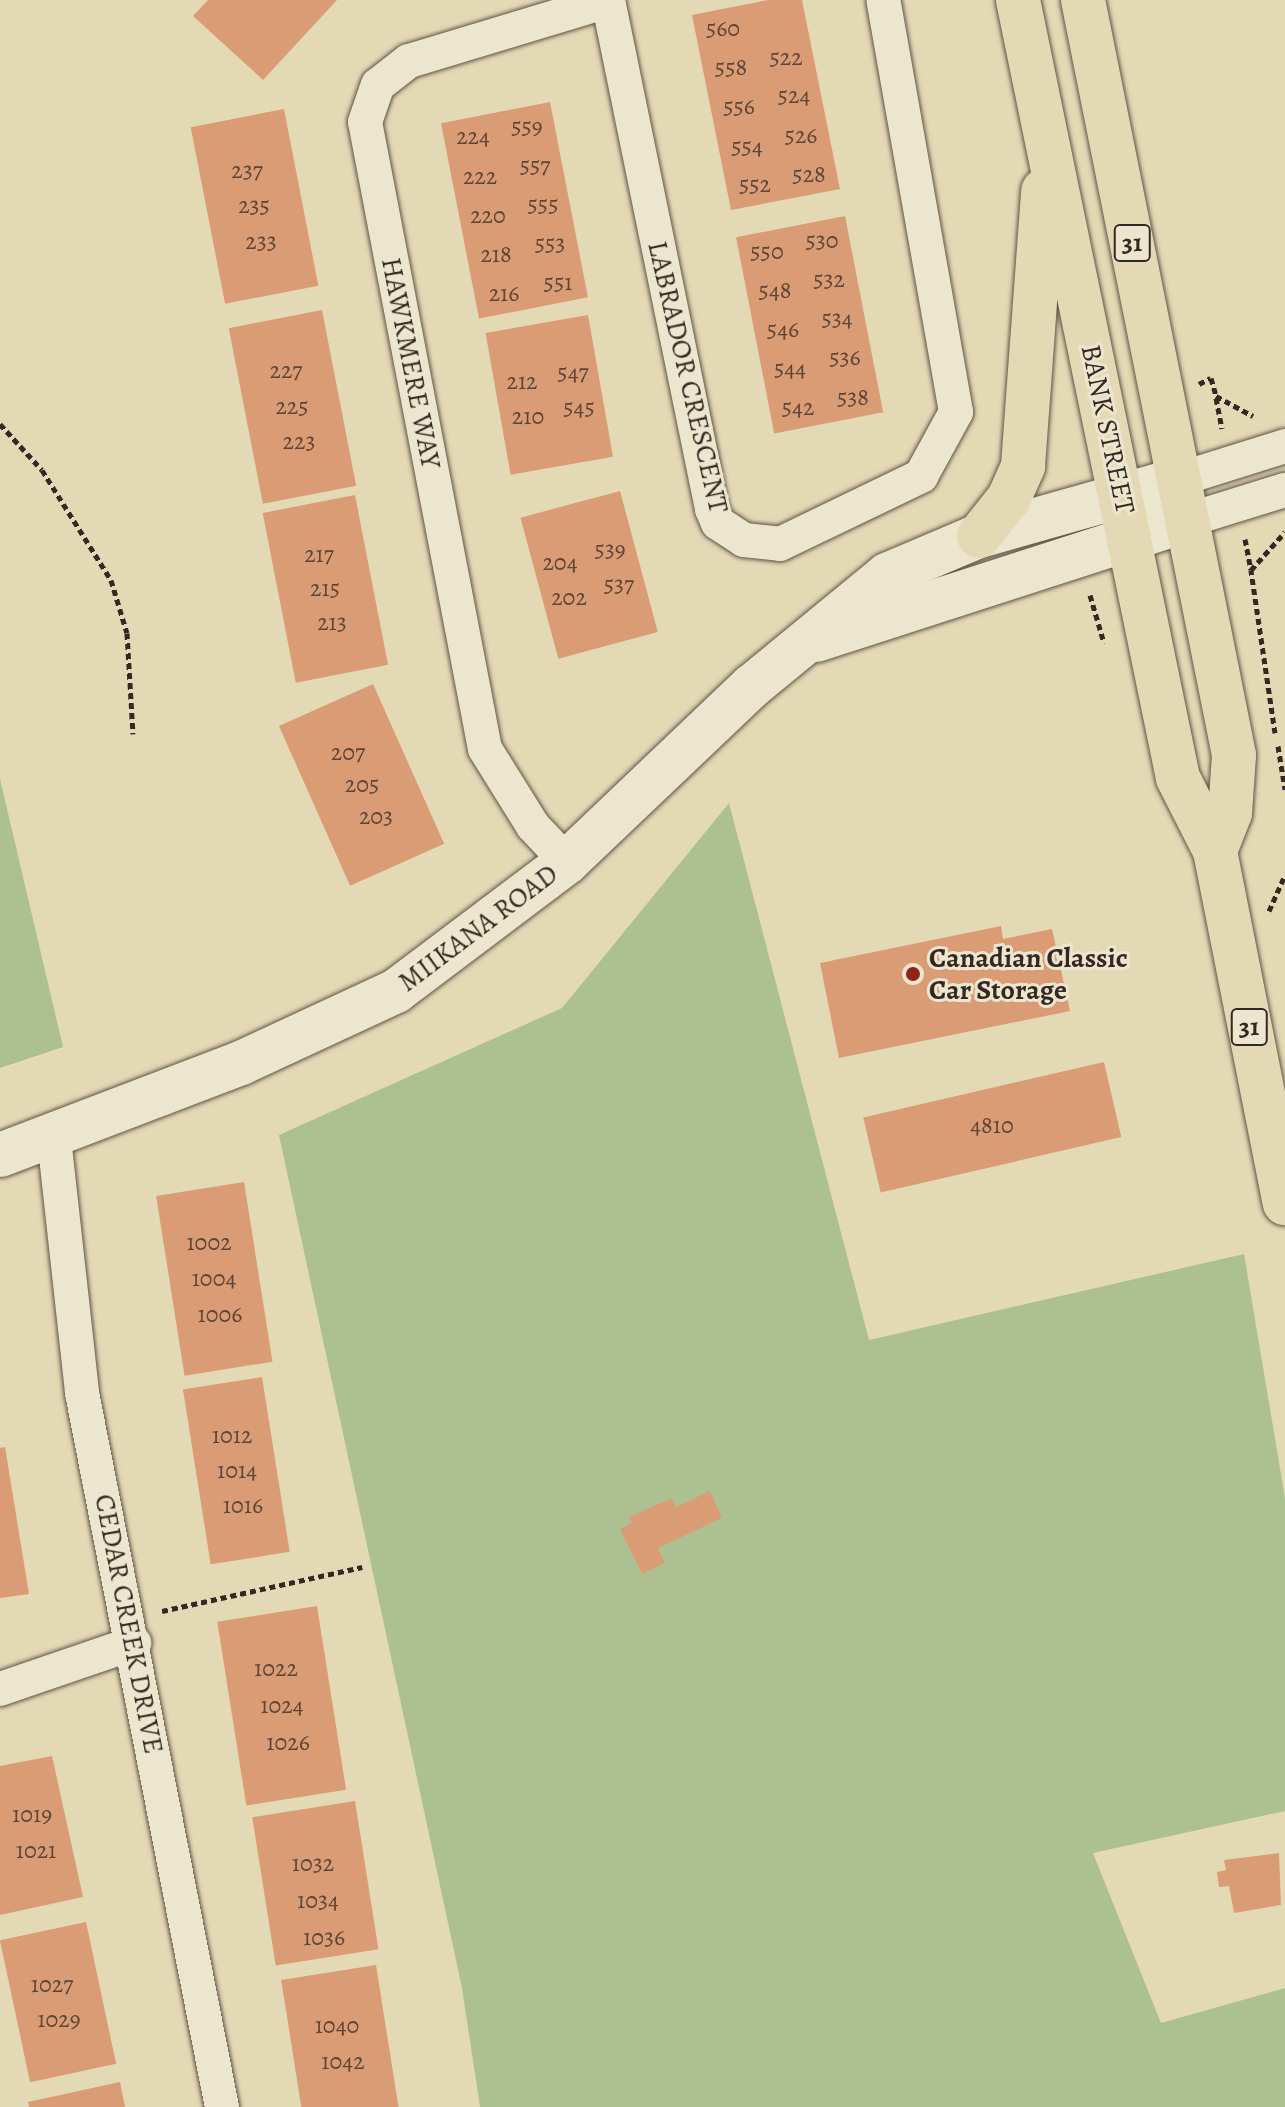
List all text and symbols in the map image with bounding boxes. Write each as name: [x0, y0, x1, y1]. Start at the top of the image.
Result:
house number: 560: [706, 15, 740, 43]
house number: 522: [769, 44, 803, 72]
house number: 558: [715, 54, 747, 82]
house number: 524: [778, 82, 810, 110]
house number: 556: [723, 93, 755, 121]
house number: 559: [511, 113, 543, 141]
house number: 526: [785, 122, 817, 150]
house number: 224: [456, 123, 490, 151]
house number: 554: [731, 133, 763, 161]
house number: 557: [520, 152, 550, 180]
house number: 237: [231, 157, 263, 185]
house number: 528: [792, 161, 826, 189]
house number: 222: [463, 163, 497, 191]
house number: 552: [739, 171, 771, 199]
house number: 555: [528, 191, 558, 219]
house number: 235: [238, 192, 270, 220]
house number: 220: [470, 202, 506, 230]
road number: 31: [1112, 221, 1152, 265]
house number: 530: [805, 227, 839, 255]
house number: 233: [245, 228, 277, 256]
house number: 553: [535, 230, 565, 258]
street label: LABRADOR CRESCENT: [640, 238, 736, 516]
house number: 550: [750, 238, 784, 266]
house number: 218: [480, 241, 512, 269]
street label: HAWKMERE WAY: [374, 255, 448, 471]
house number: 532: [813, 266, 845, 294]
house number: 551: [544, 269, 572, 297]
house number: 548: [759, 277, 791, 305]
house number: 216: [489, 280, 519, 308]
house number: 534: [821, 305, 853, 333]
house number: 546: [767, 316, 799, 344]
street label: BANK STREET: [1074, 341, 1142, 517]
house number: 536: [829, 344, 861, 372]
house number: 544: [774, 355, 806, 383]
house number: 227: [270, 357, 302, 385]
house number: 547: [557, 359, 589, 387]
house number: 212: [506, 368, 538, 396]
house number: 538: [837, 384, 869, 412]
house number: 225: [275, 393, 309, 421]
house number: 545: [563, 394, 595, 422]
house number: 542: [782, 394, 814, 422]
house number: 210: [512, 403, 544, 431]
house number: 223: [283, 428, 315, 456]
house number: 539: [594, 536, 626, 564]
house number: 217: [304, 541, 334, 569]
house number: 204: [542, 549, 578, 577]
house number: 537: [604, 571, 634, 599]
house number: 215: [310, 575, 340, 603]
house number: 202: [551, 584, 587, 612]
house number: 213: [317, 609, 347, 637]
house number: 207: [331, 739, 365, 767]
house number: 205: [345, 771, 379, 799]
house number: 203: [359, 803, 393, 831]
street label: MIIKANA ROAD: [392, 857, 564, 999]
place label: Canadian Classic Car Storage: [929, 941, 1128, 1007]
marker: Canadian Classic Car Storage: [904, 965, 922, 983]
road number: 31: [1229, 1005, 1269, 1049]
house number: 4810: [970, 1112, 1014, 1140]
house number: 1002: [186, 1229, 232, 1257]
house number: 1004: [192, 1265, 236, 1293]
house number: 1006: [198, 1301, 242, 1329]
house number: 1012: [212, 1422, 252, 1450]
house number: 1014: [217, 1457, 257, 1485]
street label: CEDAR CREEK DRIVE: [87, 1491, 171, 1757]
house number: 1016: [223, 1492, 263, 1520]
house number: 1022: [254, 1655, 298, 1683]
house number: 1024: [260, 1692, 304, 1720]
house number: 1026: [266, 1729, 310, 1757]
house number: 1019: [12, 1801, 52, 1829]
house number: 1021: [16, 1837, 56, 1865]
house number: 1032: [292, 1850, 334, 1878]
house number: 1034: [297, 1887, 339, 1915]
house number: 1036: [303, 1924, 345, 1952]
house number: 1027: [31, 1971, 73, 1999]
house number: 1029: [37, 2006, 81, 2034]
house number: 1040: [315, 2012, 359, 2040]
house number: 1042: [321, 2048, 365, 2076]

